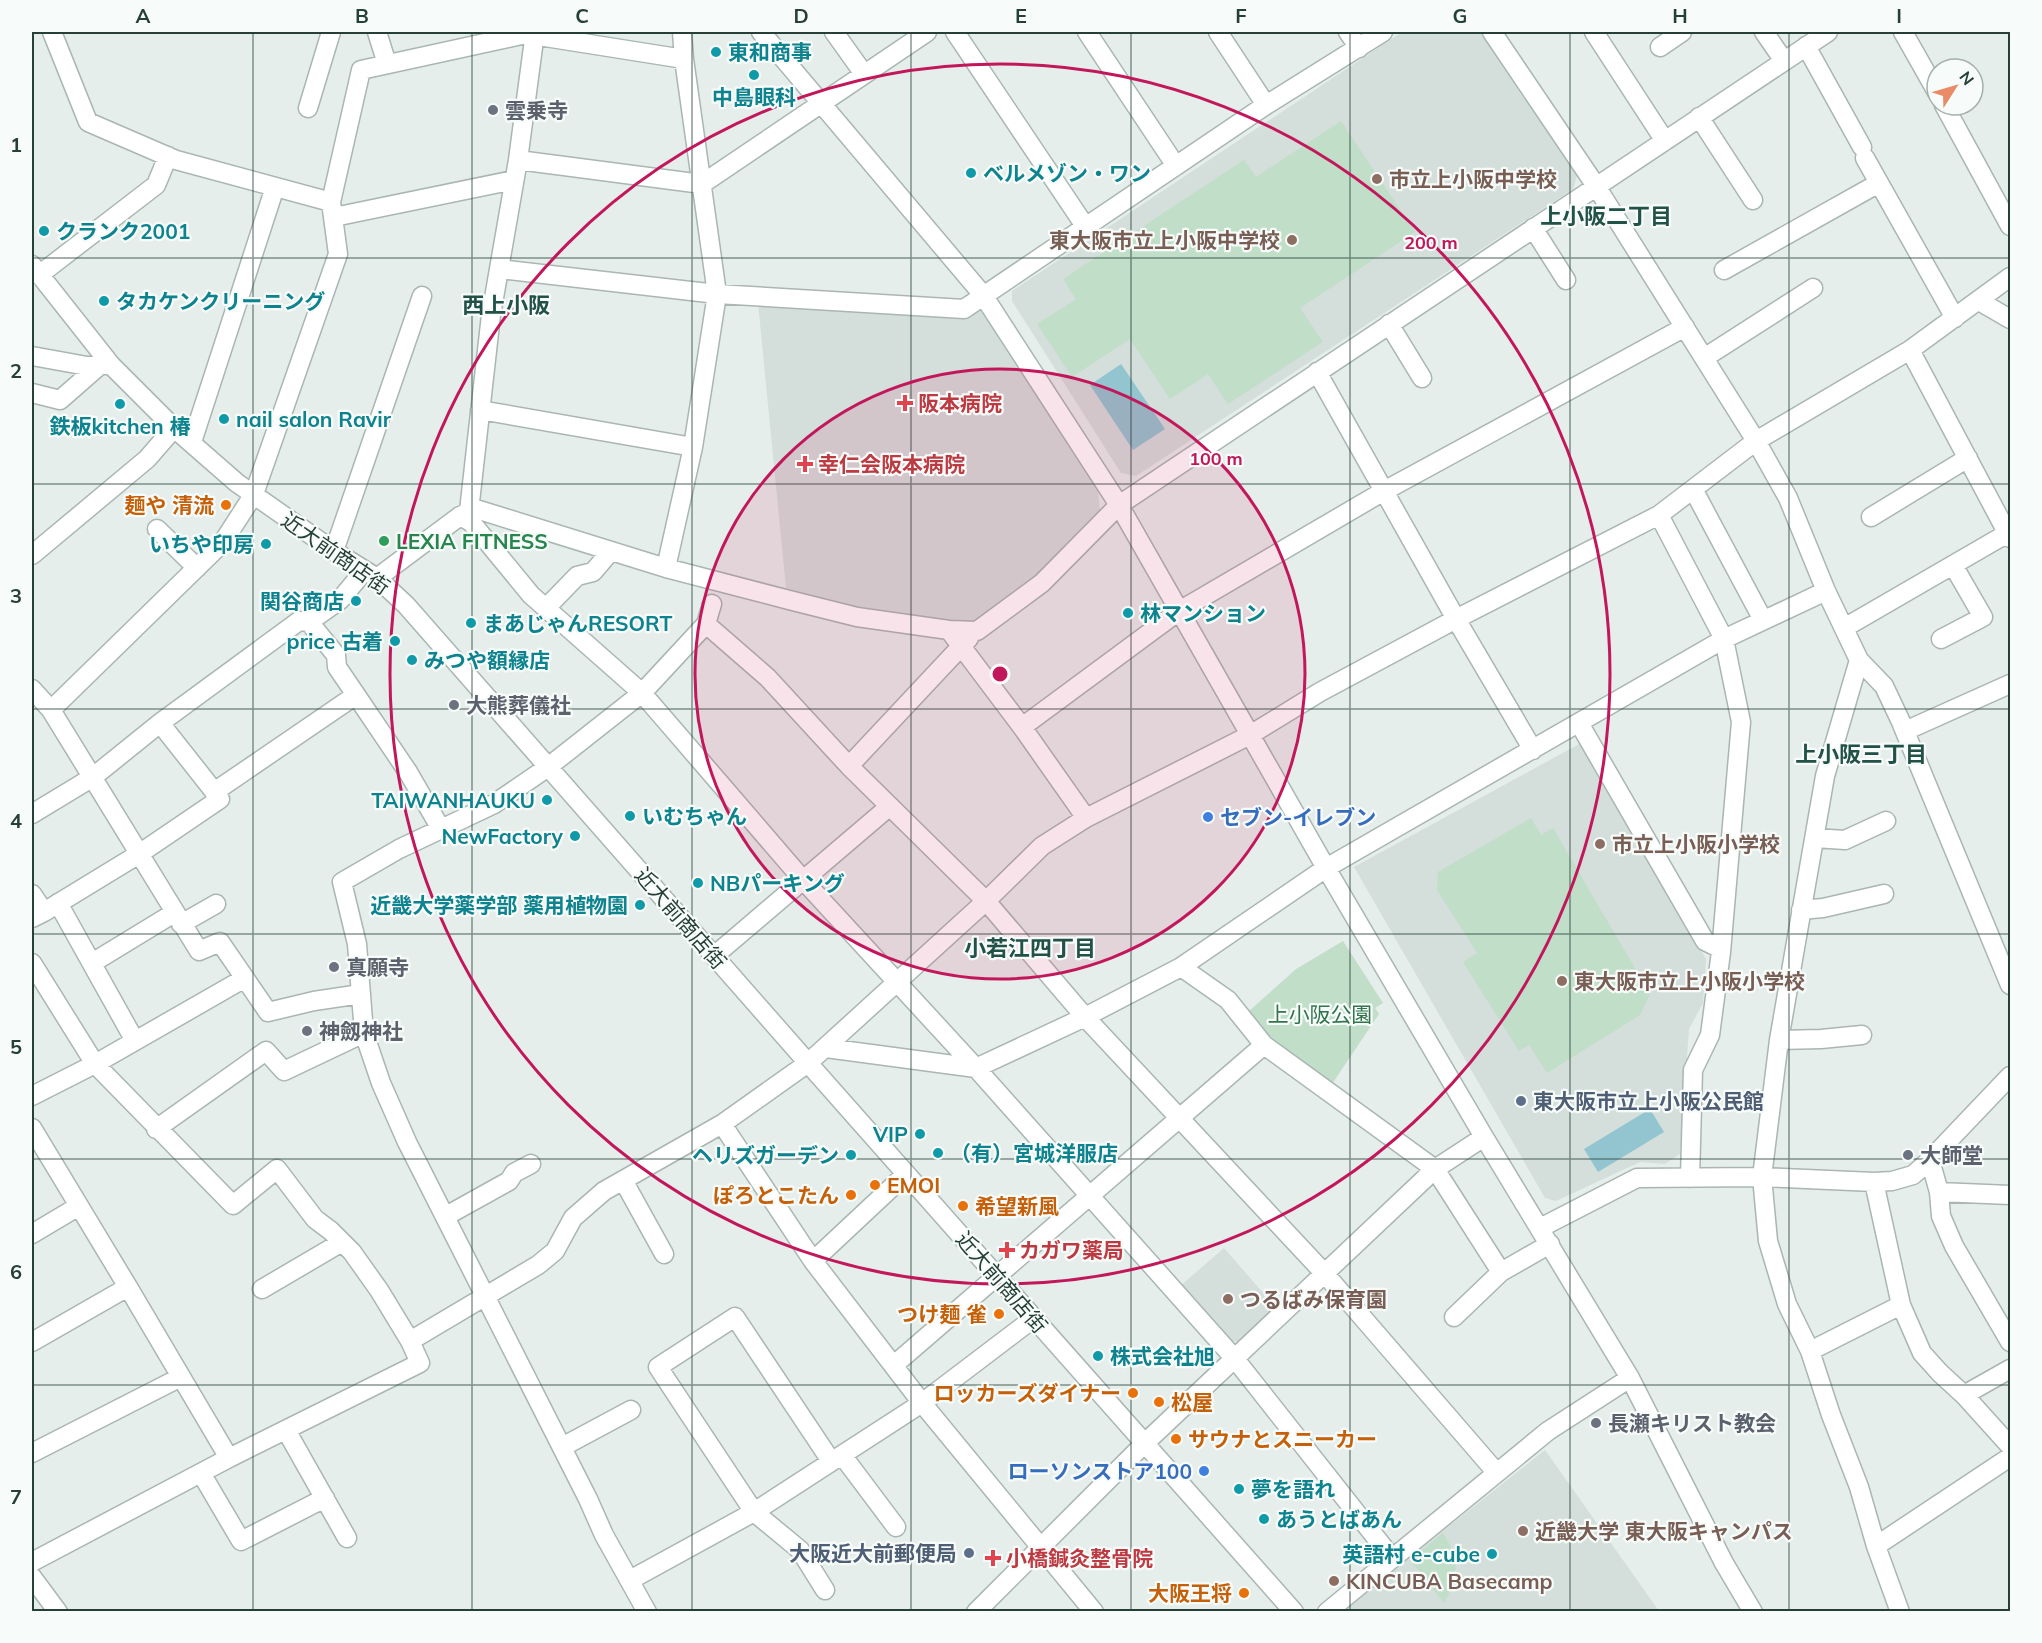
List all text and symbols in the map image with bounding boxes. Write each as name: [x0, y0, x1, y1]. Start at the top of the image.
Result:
text: A: [136, 3, 151, 28]
text: B: [355, 3, 369, 28]
text: C: [575, 3, 589, 28]
text: D: [793, 3, 809, 28]
text: E: [1015, 3, 1027, 28]
text: F: [1235, 3, 1247, 28]
text: G: [1453, 3, 1467, 28]
text: H: [1672, 3, 1688, 28]
text: I: [1896, 3, 1902, 28]
place label: 東和商事: [728, 39, 812, 65]
marker: 東和商事: [709, 45, 723, 59]
north arrow: [1925, 57, 1985, 117]
text: N: [1955, 67, 1979, 89]
marker: 中島眼科: [747, 68, 761, 82]
place label: 中島眼科: [712, 84, 796, 110]
place label: 雲乗寺: [505, 97, 568, 123]
marker: 雲乗寺: [486, 103, 500, 117]
text: 1: [10, 132, 22, 157]
place label: ベルメゾン・ワン: [983, 160, 1151, 186]
marker: ベルメゾン・ワン: [964, 166, 978, 180]
place label: 市立上小阪中学校: [1389, 166, 1557, 192]
marker: 市立上小阪中学校: [1370, 172, 1384, 186]
district label: 上小阪二丁目: [1540, 202, 1672, 230]
place label: クランク2001: [56, 218, 190, 244]
marker: クランク2001: [37, 224, 51, 238]
place label: 東大阪市立上小阪中学校: [1049, 227, 1280, 253]
text: 200 m: [1404, 231, 1458, 254]
marker: 東大阪市立上小阪中学校: [1285, 233, 1299, 247]
place label: タカケンクリーニング: [116, 288, 325, 314]
district label: 西上小阪: [462, 291, 550, 319]
marker: タカケンクリーニング: [97, 294, 111, 308]
text: 2: [10, 358, 22, 383]
place label: 阪本病院: [918, 390, 1002, 416]
marker: 阪本病院: [896, 394, 914, 412]
marker: 鉄板kitchen 椿: [113, 397, 127, 411]
place label: nail salon Ravir: [236, 406, 392, 432]
marker: nail salon Ravir: [217, 412, 231, 426]
place label: 鉄板kitchen 椿: [49, 413, 191, 439]
text: 100 m: [1189, 447, 1243, 470]
place label: 幸仁会阪本病院: [818, 451, 965, 477]
marker: 幸仁会阪本病院: [796, 455, 814, 473]
place label: 麺や 清流: [124, 492, 214, 518]
marker: 麺や 清流: [219, 498, 233, 512]
street label: 近大前商店街: [277, 506, 395, 600]
place label: LEXIA FITNESS: [396, 528, 548, 554]
place label: いちや印房: [149, 531, 254, 557]
marker: LEXIA FITNESS: [377, 534, 391, 548]
marker: いちや印房: [259, 537, 273, 551]
text: 3: [10, 583, 22, 608]
place label: 関谷商店: [260, 588, 344, 614]
marker: 関谷商店: [349, 594, 363, 608]
place label: 林マンション: [1140, 600, 1266, 626]
marker: 林マンション: [1121, 606, 1135, 620]
place label: まあじゃんRESORT: [483, 610, 672, 636]
marker: まあじゃんRESORT: [464, 616, 478, 630]
place label: price 古着: [287, 628, 383, 654]
marker: price 古着: [388, 634, 402, 648]
place label: みつや額縁店: [424, 647, 550, 673]
marker: みつや額縁店: [405, 653, 419, 667]
centre of rings: [990, 664, 1010, 684]
place label: 大熊葬儀社: [466, 692, 571, 718]
marker: 大熊葬儀社: [447, 698, 461, 712]
district label: 上小阪三丁目: [1795, 740, 1927, 768]
place label: TAIWANHAUKU: [371, 787, 535, 813]
marker: TAIWANHAUKU: [540, 793, 554, 807]
place label: いむちゃん: [642, 803, 747, 829]
place label: セブン-イレブン: [1220, 804, 1376, 830]
text: 4: [10, 808, 22, 833]
marker: いむちゃん: [623, 809, 637, 823]
marker: セブン-イレブン: [1201, 810, 1215, 824]
place label: NewFactory: [441, 823, 564, 849]
marker: NewFactory: [568, 829, 582, 843]
place label: 市立上小阪小学校: [1612, 831, 1780, 857]
marker: 市立上小阪小学校: [1593, 837, 1607, 851]
street label: 近大前商店街: [630, 862, 732, 974]
place label: NBパーキング: [710, 870, 845, 896]
marker: NBパーキング: [691, 876, 705, 890]
place label: 近畿大学薬学部 薬用植物園: [370, 892, 628, 918]
marker: 近畿大学薬学部 薬用植物園: [633, 898, 647, 912]
district label: 小若江四丁目: [964, 934, 1096, 962]
place label: 真願寺: [346, 954, 409, 980]
marker: 真願寺: [327, 960, 341, 974]
place label: 東大阪市立上小阪小学校: [1574, 968, 1805, 994]
marker: 東大阪市立上小阪小学校: [1555, 974, 1569, 988]
park label: 上小阪公園: [1268, 1001, 1373, 1027]
place label: 神劔神社: [319, 1018, 403, 1044]
marker: 神劔神社: [300, 1024, 314, 1038]
text: 5: [10, 1034, 22, 1059]
place label: 東大阪市立上小阪公民館: [1533, 1088, 1764, 1114]
marker: 東大阪市立上小阪公民館: [1514, 1094, 1528, 1108]
place label: VIP: [872, 1121, 908, 1147]
marker: VIP: [913, 1127, 927, 1141]
place label: （有）宮城洋服店: [950, 1140, 1118, 1166]
place label: ヘリズガーデン: [692, 1142, 839, 1168]
place label: 大師堂: [1920, 1142, 1983, 1168]
marker: （有）宮城洋服店: [931, 1146, 945, 1160]
marker: ヘリズガーデン: [844, 1148, 858, 1162]
marker: 大師堂: [1901, 1148, 1915, 1162]
place label: EMOI: [887, 1172, 940, 1198]
marker: EMOI: [868, 1178, 882, 1192]
place label: ぽろとこたん: [713, 1182, 839, 1208]
marker: ぽろとこたん: [844, 1188, 858, 1202]
place label: 希望新風: [975, 1193, 1059, 1219]
marker: 希望新風: [956, 1199, 970, 1213]
street label: 近大前商店街: [951, 1226, 1053, 1338]
place label: カガワ薬局: [1019, 1237, 1124, 1263]
marker: カガワ薬局: [1000, 1243, 1014, 1257]
text: 6: [10, 1259, 22, 1284]
place label: つるばみ保育園: [1240, 1286, 1387, 1312]
marker: つるばみ保育園: [1221, 1292, 1235, 1306]
place label: つけ麺 雀: [897, 1301, 987, 1327]
marker: つけ麺 雀: [992, 1307, 1006, 1321]
place label: 株式会社旭: [1110, 1343, 1215, 1369]
marker: 株式会社旭: [1091, 1349, 1105, 1363]
place label: ロッカーズダイナー: [933, 1380, 1121, 1406]
marker: ロッカーズダイナー: [1126, 1386, 1140, 1400]
place label: 松屋: [1171, 1389, 1213, 1415]
marker: 松屋: [1152, 1395, 1166, 1409]
place label: 長瀬キリスト教会: [1608, 1410, 1776, 1436]
marker: 長瀬キリスト教会: [1589, 1416, 1603, 1430]
place label: サウナとスニーカー: [1188, 1426, 1377, 1452]
marker: サウナとスニーカー: [1169, 1432, 1183, 1446]
place label: ローソンストア100: [1008, 1458, 1192, 1484]
marker: ローソンストア100: [1197, 1464, 1211, 1478]
place label: 夢を語れ: [1251, 1476, 1335, 1502]
marker: 夢を語れ: [1232, 1482, 1246, 1496]
text: 7: [10, 1484, 22, 1509]
place label: あうとばあん: [1276, 1506, 1402, 1532]
marker: あうとばあん: [1257, 1512, 1271, 1526]
place label: 近畿大学 東大阪キャンパス: [1535, 1518, 1793, 1544]
marker: 近畿大学 東大阪キャンパス: [1516, 1524, 1530, 1538]
place label: 大阪近大前郵便局: [789, 1540, 957, 1566]
place label: 英語村 e-cube: [1342, 1541, 1480, 1567]
place label: 小橋鍼灸整骨院: [1006, 1545, 1153, 1571]
marker: 大阪近大前郵便局: [962, 1546, 976, 1560]
marker: 英語村 e-cube: [1485, 1547, 1499, 1561]
marker: 小橋鍼灸整骨院: [984, 1549, 1002, 1567]
place label: KINCUBA Basecamp: [1346, 1568, 1553, 1594]
marker: KINCUBA Basecamp: [1327, 1574, 1341, 1588]
place label: 大阪王将: [1148, 1580, 1232, 1606]
marker: 大阪王将: [1237, 1586, 1251, 1600]

